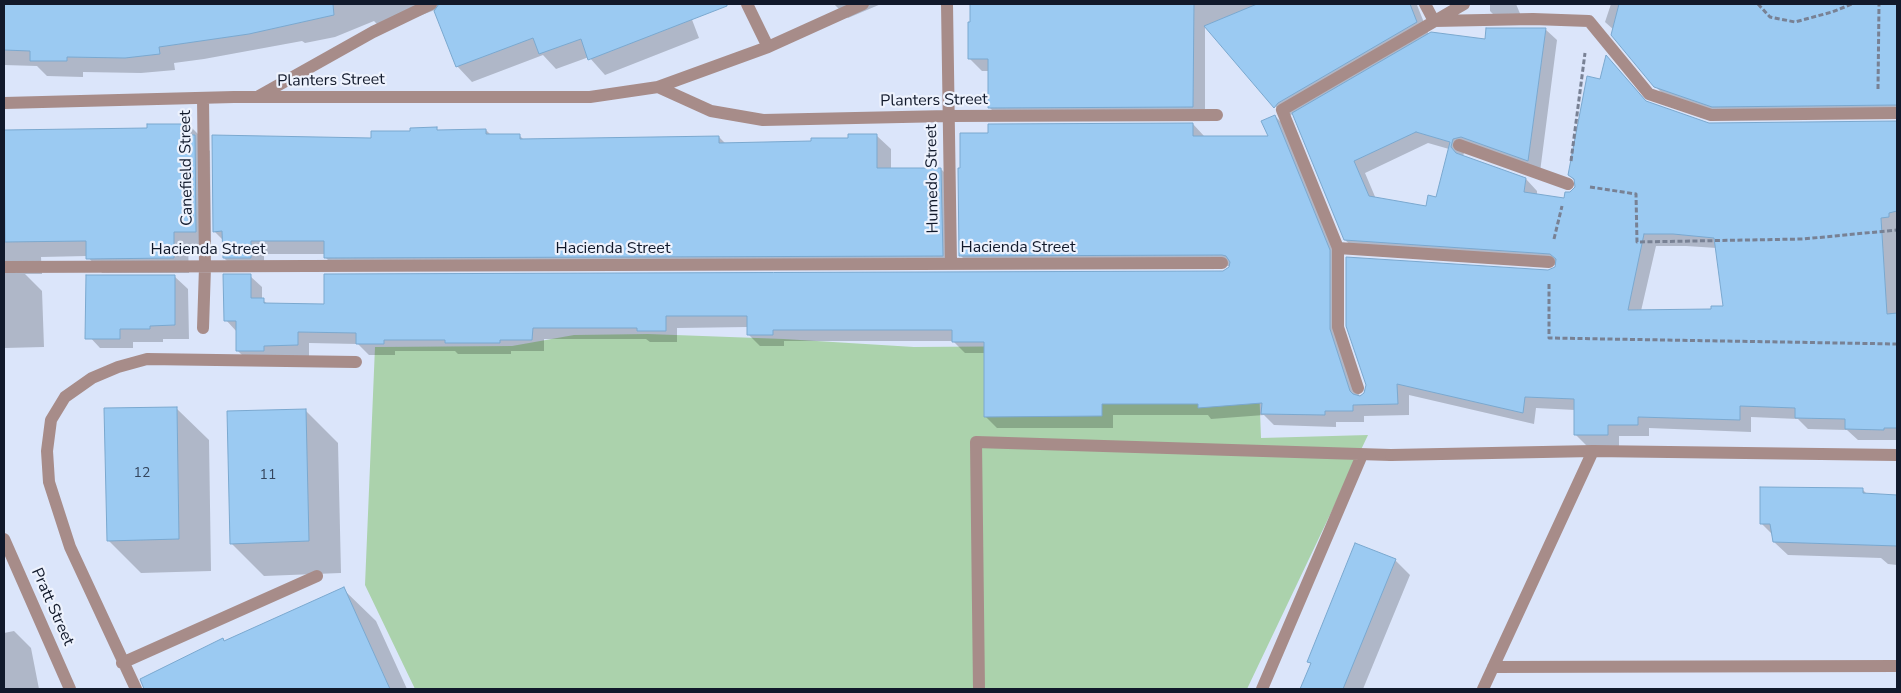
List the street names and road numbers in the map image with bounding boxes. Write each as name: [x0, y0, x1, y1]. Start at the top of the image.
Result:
street label: Planters Street: [277, 70, 385, 92]
street label: Planters Street: [880, 90, 988, 112]
street label: Canefield Street: [176, 110, 198, 226]
street label: Humedo Street: [922, 124, 944, 234]
street label: Hacienda Street: [961, 238, 1075, 258]
street label: Hacienda Street: [556, 239, 670, 259]
street label: Hacienda Street: [151, 240, 265, 260]
street label: Pratt Street: [26, 565, 78, 649]

